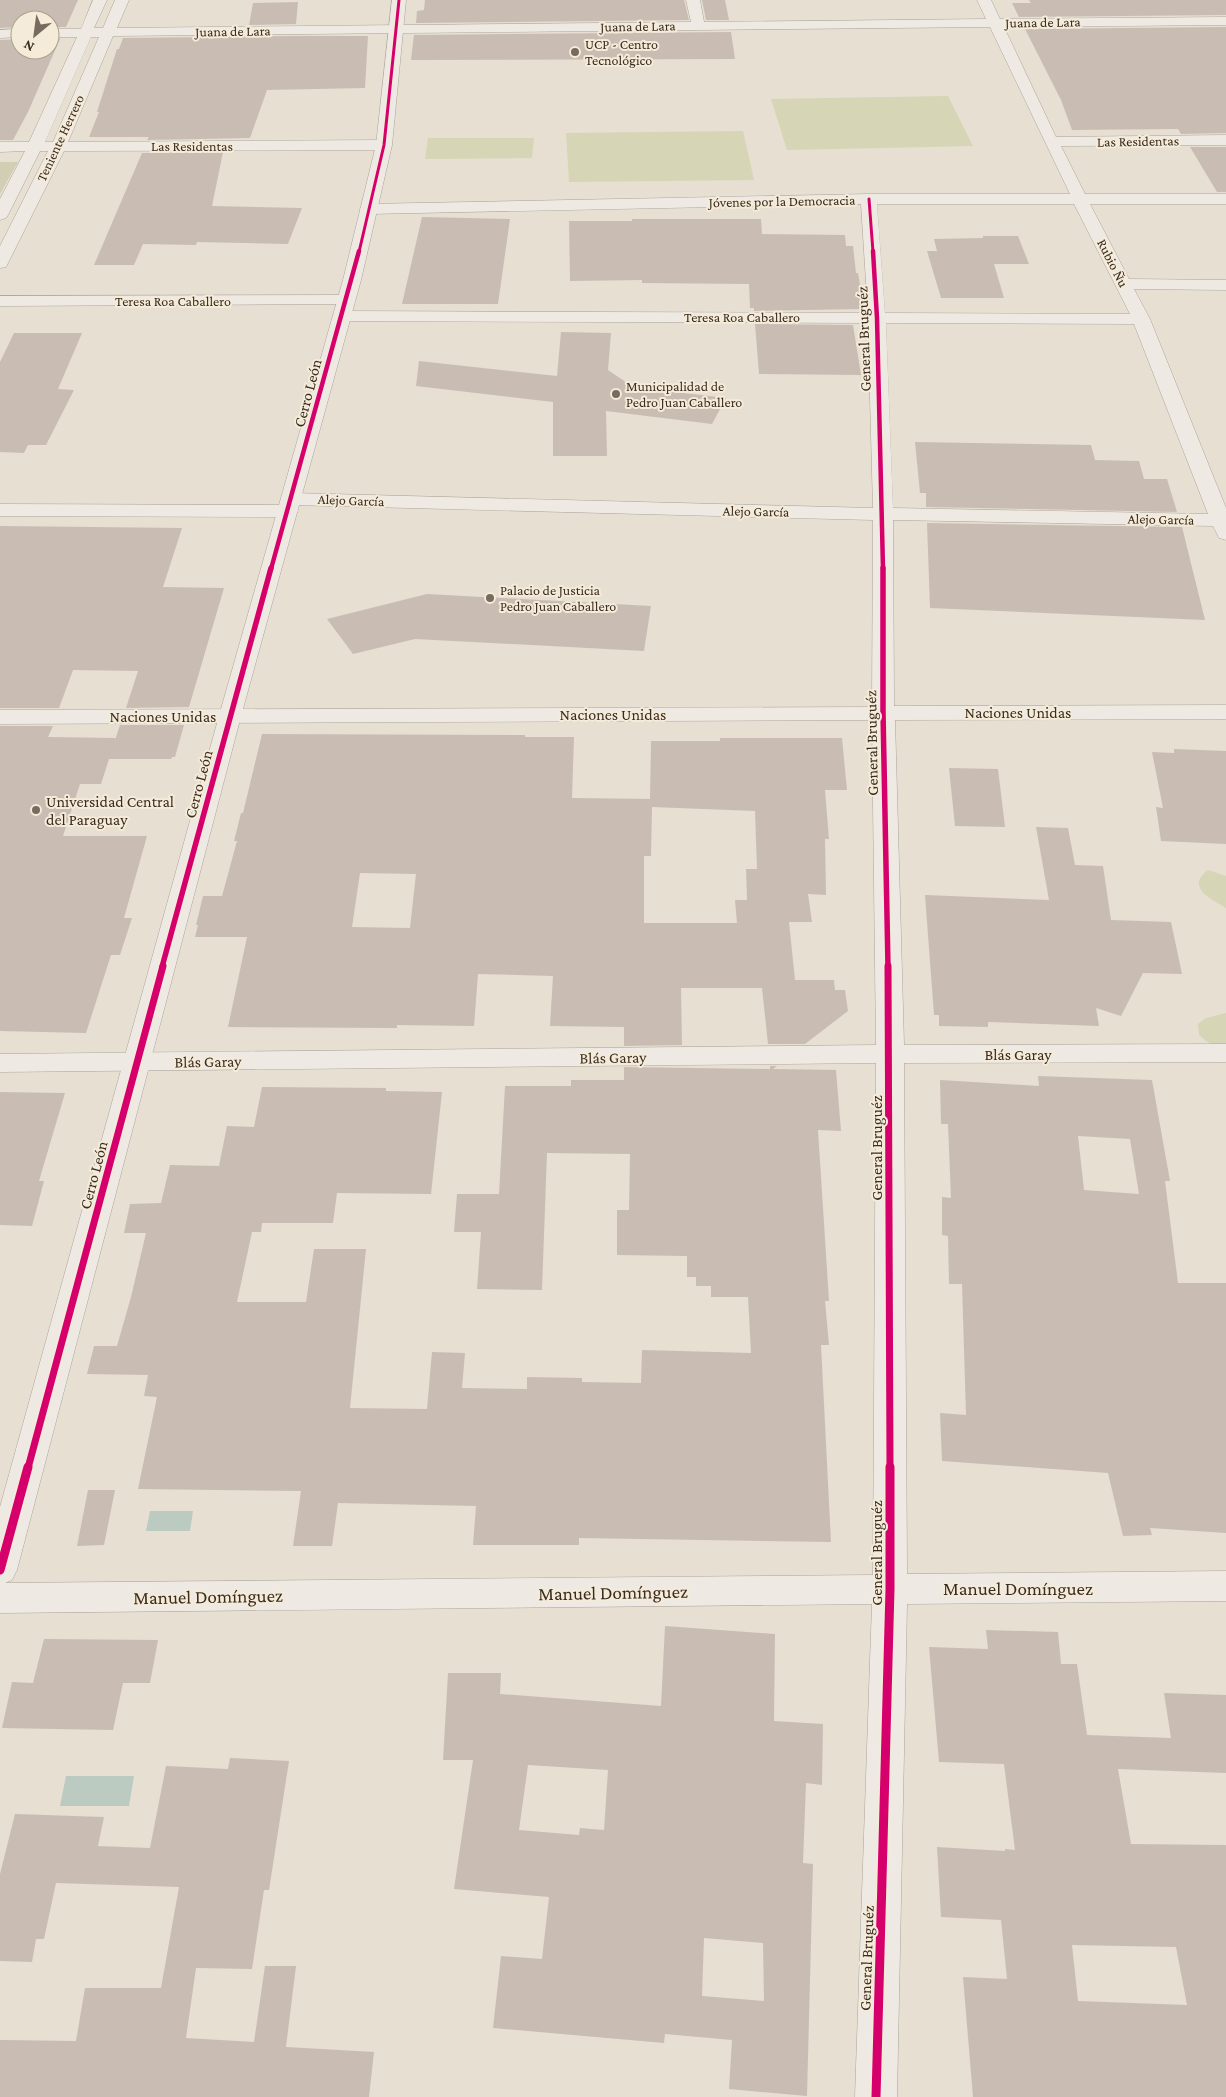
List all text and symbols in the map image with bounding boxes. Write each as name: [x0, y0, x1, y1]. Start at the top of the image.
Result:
north arrow: [10, 10, 60, 60]
street label: Juana de Lara: [1003, 13, 1081, 31]
street label: Juana de Lara: [598, 17, 676, 35]
street label: Juana de Lara: [193, 22, 271, 40]
place label: UCP - Centro Tecnológico: [585, 36, 658, 68]
text: N: [20, 37, 37, 56]
marker: UCP - Centro Tecnológico: [569, 46, 581, 58]
street label: Teniente Herrero: [33, 92, 87, 184]
street label: Las Residentas: [1097, 132, 1179, 150]
street label: Las Residentas: [151, 138, 233, 154]
street label: Jóvenes por la Democracia: [707, 192, 856, 210]
street label: Rubio Ñu: [1094, 236, 1132, 290]
street label: General Bruguéz: [853, 286, 875, 392]
street label: Teresa Roa Caballero: [115, 293, 231, 309]
street label: Teresa Roa Caballero: [684, 309, 800, 325]
street label: Cerro León: [290, 357, 325, 429]
place label: Municipalidad de Pedro Juan Caballero: [626, 378, 742, 410]
marker: Municipalidad de Pedro Juan Caballero: [610, 388, 622, 400]
street label: Alejo García: [317, 491, 385, 510]
street label: Alejo García: [722, 502, 790, 521]
street label: Alejo García: [1127, 510, 1195, 529]
place label: Palacio de Justicia Pedro Juan Caballero: [500, 582, 616, 614]
marker: Palacio de Justicia Pedro Juan Caballero: [484, 592, 496, 604]
street label: General Bruguéz: [862, 690, 882, 796]
street label: Naciones Unidas: [965, 704, 1071, 721]
street label: Naciones Unidas: [560, 706, 666, 723]
street label: Naciones Unidas: [110, 708, 216, 725]
street label: Cerro León: [181, 748, 216, 820]
place label: Universidad Central del Paraguay: [46, 793, 174, 829]
marker: Universidad Central del Paraguay: [30, 804, 42, 816]
street label: Blás Garay: [984, 1046, 1052, 1064]
street label: Blás Garay: [579, 1048, 647, 1068]
street label: Blás Garay: [174, 1052, 242, 1072]
street label: General Bruguéz: [868, 1095, 886, 1201]
street label: Cerro León: [76, 1139, 111, 1211]
street label: General Bruguéz: [868, 1500, 886, 1606]
street label: Manuel Domínguez: [943, 1578, 1093, 1599]
street label: Manuel Domínguez: [538, 1581, 688, 1604]
street label: Manuel Domínguez: [133, 1585, 283, 1608]
street label: General Bruguéz: [856, 1905, 878, 2011]

